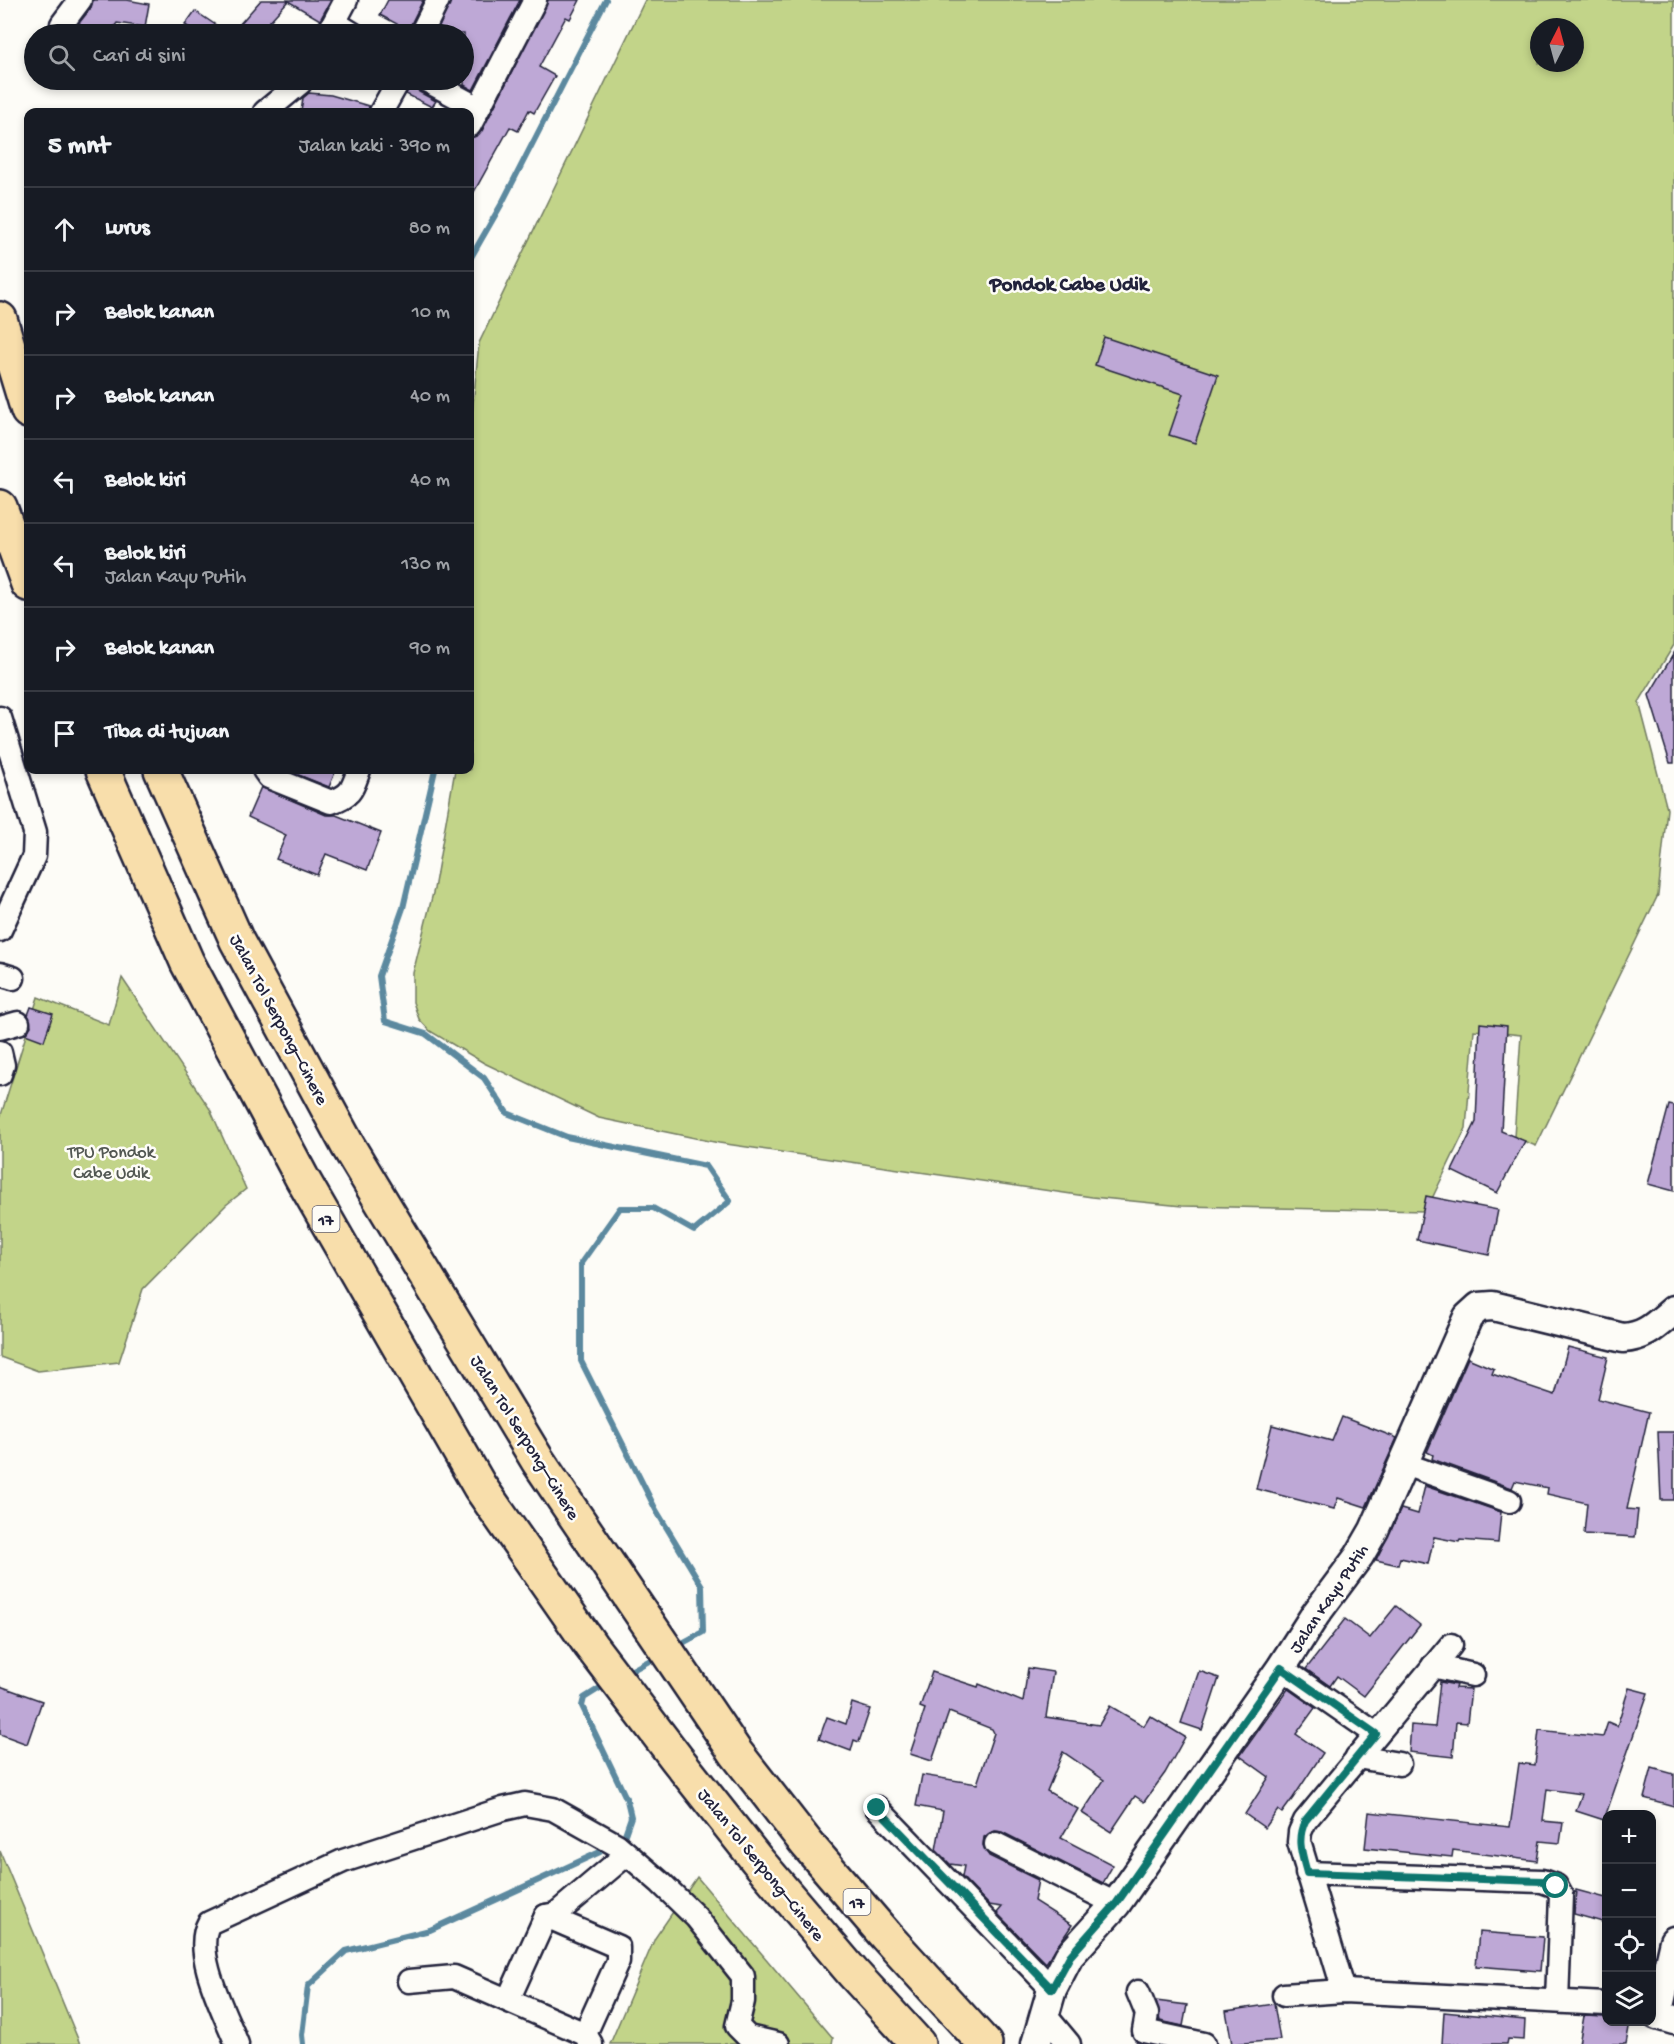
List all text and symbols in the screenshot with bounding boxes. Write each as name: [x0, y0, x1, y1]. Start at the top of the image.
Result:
north arrow: [1530, 18, 1584, 72]
search box: [24, 24, 474, 90]
icon: search: [45, 41, 78, 74]
text: Cari di sini: [93, 44, 186, 70]
text: 5 mnt: [48, 132, 109, 163]
text: Jalan kaki · 390 m: [299, 136, 450, 159]
icon: ahead: [48, 213, 81, 246]
text: Lurus: [105, 216, 150, 242]
text: 80 m: [409, 218, 450, 241]
district label: Pondok Cabe Udik: [989, 274, 1151, 299]
icon: right: [48, 297, 81, 330]
text: Belok kanan: [105, 300, 214, 326]
text: 10 m: [412, 302, 450, 325]
icon: right: [48, 381, 81, 414]
text: Belok kanan: [105, 384, 214, 410]
text: 40 m: [410, 386, 450, 409]
icon: left: [48, 465, 81, 498]
text: Belok kiri: [105, 468, 186, 494]
text: 40 m: [410, 470, 450, 493]
text: Belok kiri: [105, 541, 186, 567]
icon: left: [48, 549, 81, 582]
text: 130 m: [401, 554, 450, 577]
text: Jalan Kayu Putih: [105, 567, 246, 590]
icon: right: [48, 633, 81, 666]
text: Belok kanan: [105, 636, 214, 662]
text: 90 m: [410, 638, 450, 661]
icon: arrive: [48, 717, 81, 750]
text: Tiba di tujuan: [105, 720, 229, 746]
street label: Jalan Tol Serpong–Cinere: [224, 931, 332, 1110]
park label: TPU Pondok Cabe Udik: [66, 1143, 157, 1185]
road number: 17: [312, 1206, 340, 1232]
street label: Jalan Tol Serpong–Cinere: [465, 1352, 583, 1525]
street label: Jalan Kayu Putih: [1286, 1541, 1374, 1658]
street label: Jalan Tol Serpong–Cinere: [692, 1785, 828, 1947]
route end: [863, 1794, 889, 1820]
map controls: [1602, 1810, 1656, 2026]
button: +: [1602, 1810, 1656, 1864]
button: −: [1602, 1864, 1656, 1918]
route start: [1542, 1872, 1568, 1898]
road number: 17: [844, 1889, 870, 1915]
button: locate: [1602, 1918, 1656, 1972]
button: layers: [1602, 1972, 1656, 2026]

